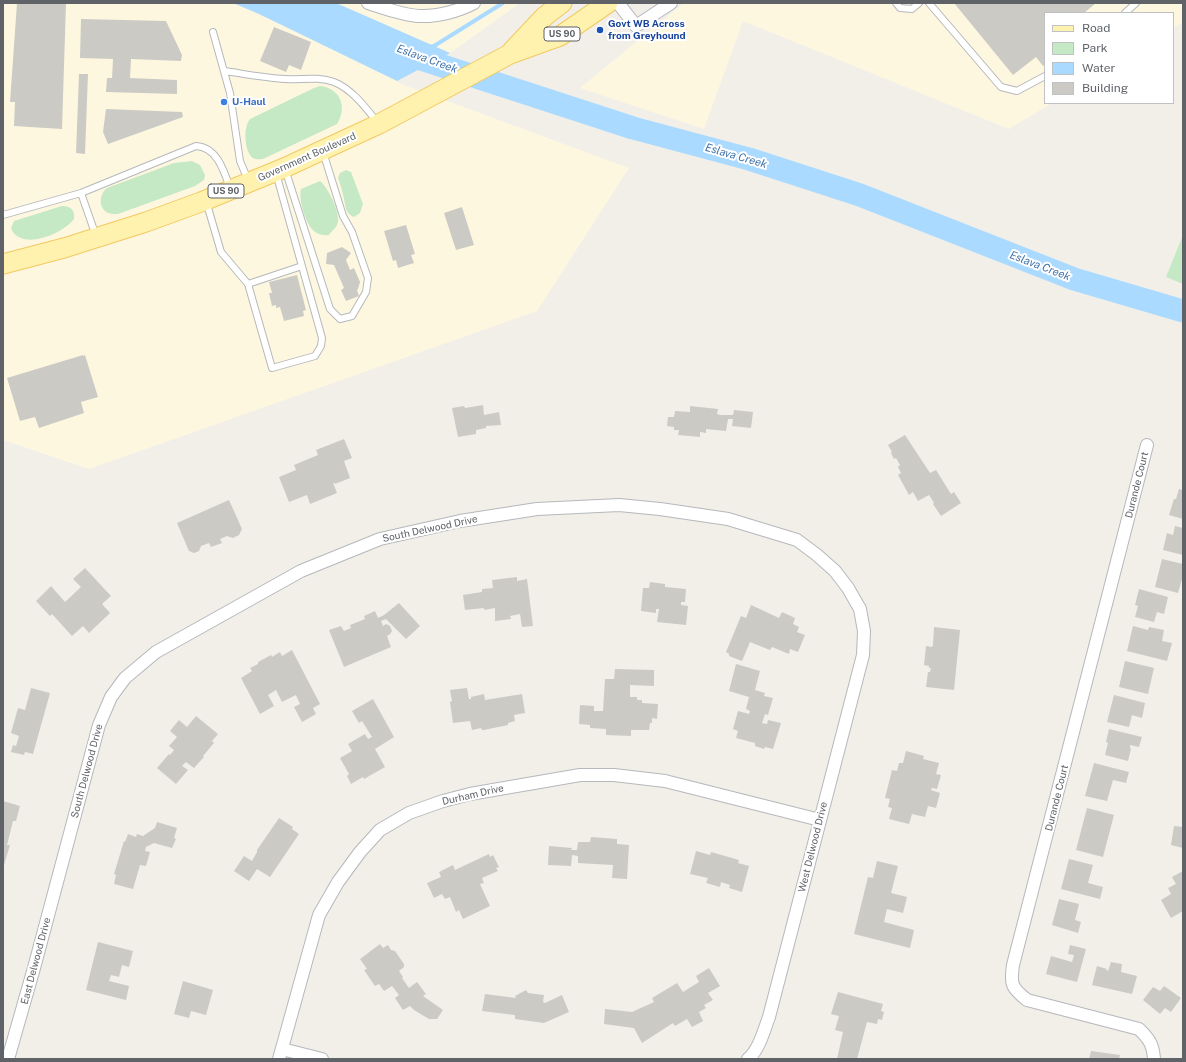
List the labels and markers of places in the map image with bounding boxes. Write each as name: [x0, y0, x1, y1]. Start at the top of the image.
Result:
place label: Govt WB Across from Greyhound: [608, 18, 686, 42]
marker: Govt WB Across from Greyhound: [595, 25, 605, 35]
place label: U-Haul: [232, 96, 266, 108]
marker: U-Haul: [219, 97, 229, 107]

